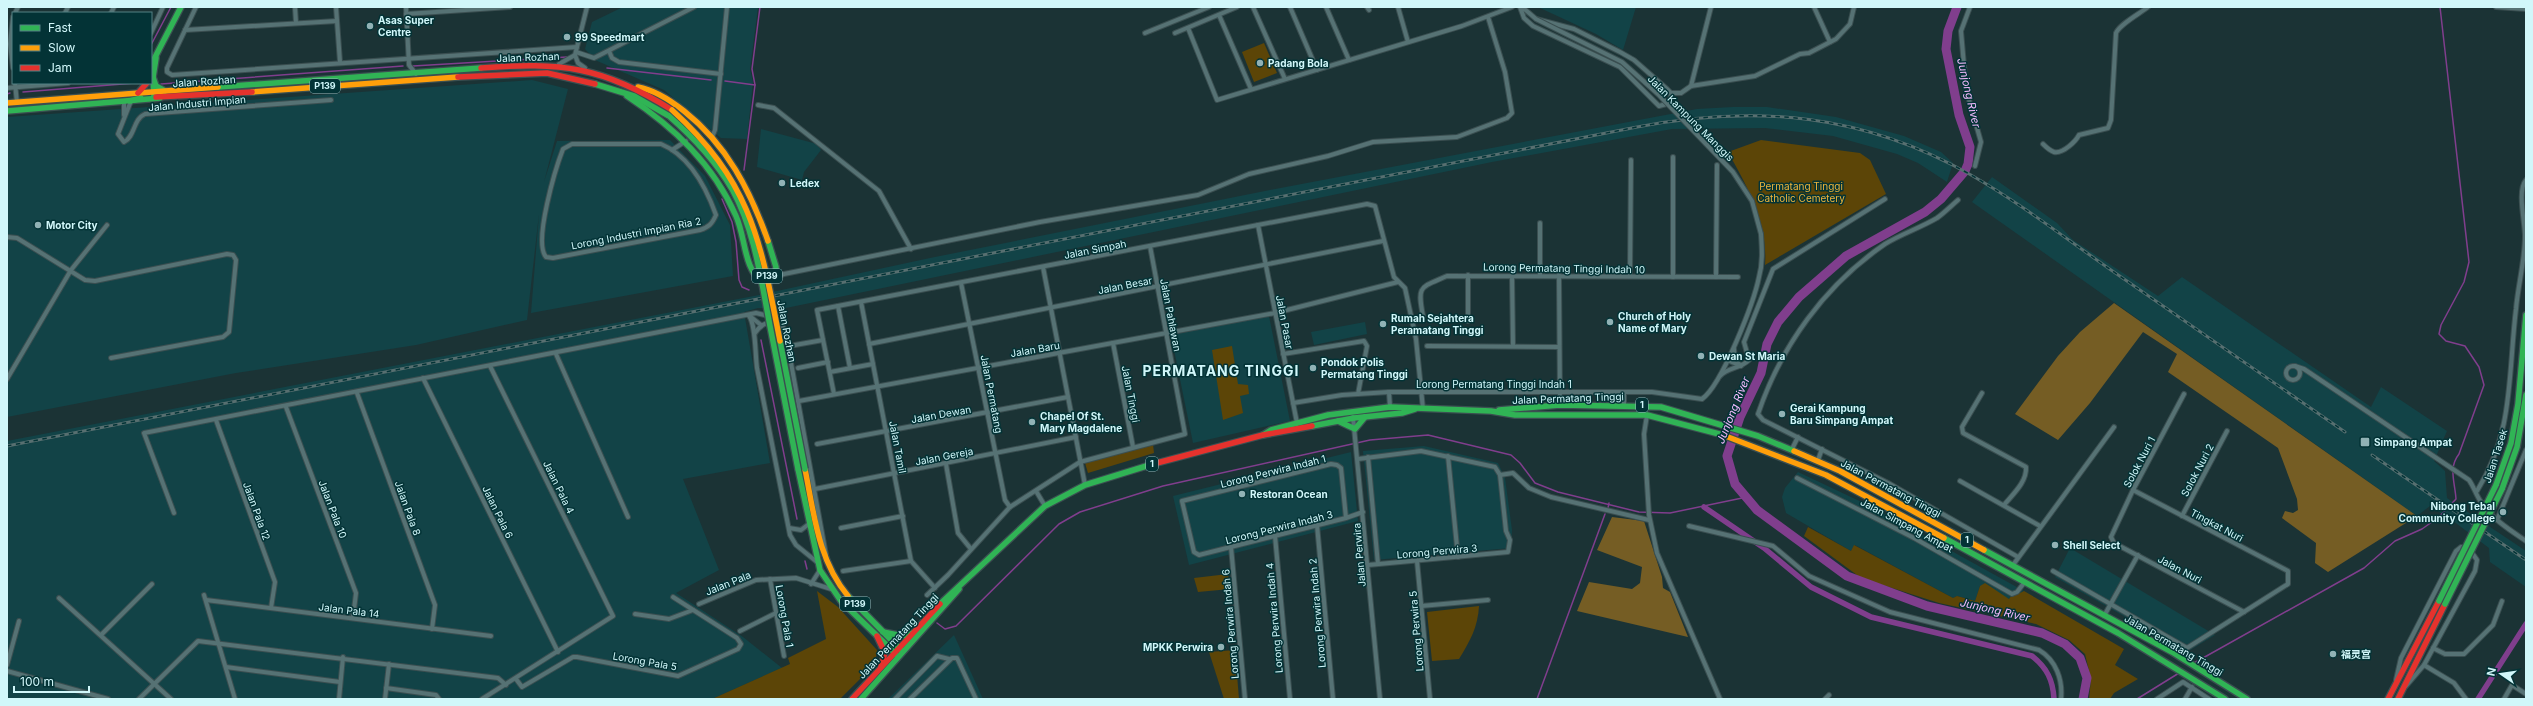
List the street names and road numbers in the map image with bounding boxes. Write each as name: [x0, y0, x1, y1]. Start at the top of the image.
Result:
street label: Jalan Rozhan: [496, 50, 560, 64]
street label: Jalan Rozhan: [172, 73, 236, 89]
street label: Jalan Kampung Manggis: [1646, 73, 1736, 163]
road number: P139: [310, 79, 340, 93]
street label: Jalan Industri Impian: [148, 93, 246, 113]
street label: Lorong Industri Impian Ria 2: [570, 215, 702, 251]
street label: Jalan Simpah: [1063, 237, 1127, 261]
street label: Lorong Permatang Tinggi Indah 10: [1483, 261, 1645, 275]
road number: P139: [752, 269, 782, 283]
street label: Jalan Besar: [1097, 274, 1153, 296]
street label: Jalan Pahlawan: [1158, 278, 1184, 352]
street label: Jalan Pasar: [1274, 294, 1296, 350]
street label: Jalan Rozhan: [775, 299, 799, 363]
street label: Jalan Baru: [1009, 339, 1061, 359]
street label: Jalan Permatang: [979, 354, 1005, 434]
street label: Jalan Tinggi: [1120, 365, 1142, 423]
street label: Lorong Permatang Tinggi Indah 1: [1416, 378, 1572, 390]
street label: Jalan Permatang Tinggi: [1512, 390, 1624, 406]
road number: 1: [1636, 398, 1648, 412]
street label: Jalan Dewan: [910, 403, 972, 425]
street label: Jalan Tamil: [887, 420, 909, 474]
street label: Jalan Tasek: [2481, 427, 2510, 484]
street label: Solok Nuri 1: [2121, 435, 2157, 489]
street label: Solok Nuri 2: [2178, 442, 2216, 498]
street label: Jalan Gereja: [914, 444, 974, 468]
street label: Lorong Perwira Indah 1: [1219, 452, 1327, 490]
street label: Jalan Permatang Tinggi: [1839, 456, 1943, 520]
road number: 1: [1146, 457, 1158, 471]
street label: Jalan Pala 4: [541, 459, 577, 515]
street label: Jalan Pala 10: [316, 478, 350, 540]
street label: Jalan Pala 8: [393, 479, 423, 537]
street label: Jalan Pala 12: [241, 480, 273, 542]
street label: Jalan Pala 6: [480, 484, 516, 540]
street label: Jalan Simpang Ampat: [1859, 495, 1956, 555]
street label: Tingkat Nuri: [2189, 506, 2245, 544]
street label: Lorong Perwira Indah 3: [1224, 508, 1334, 546]
street label: Jalan Perwira: [1350, 523, 1368, 587]
road number: 1: [1961, 533, 1973, 547]
street label: Lorong Perwira 3: [1396, 541, 1478, 561]
street label: Jalan Nuri: [2156, 552, 2204, 586]
street label: Lorong Perwira Indah 2: [1306, 558, 1328, 668]
street label: Lorong Perwira Indah 4: [1263, 562, 1285, 674]
street label: Jalan Pala: [703, 568, 753, 598]
street label: Lorong Perwira Indah 6: [1219, 569, 1241, 679]
street label: Lorong Pala 1: [774, 584, 796, 648]
street label: Lorong Perwira 5: [1406, 590, 1426, 672]
street label: Jalan Permatang Tinggi: [855, 591, 941, 681]
road number: P139: [840, 597, 870, 611]
street label: Jalan Pala 14: [318, 600, 380, 620]
street label: Jalan Permatang Tinggi: [2123, 612, 2225, 678]
street label: Lorong Pala 5: [612, 649, 678, 673]

